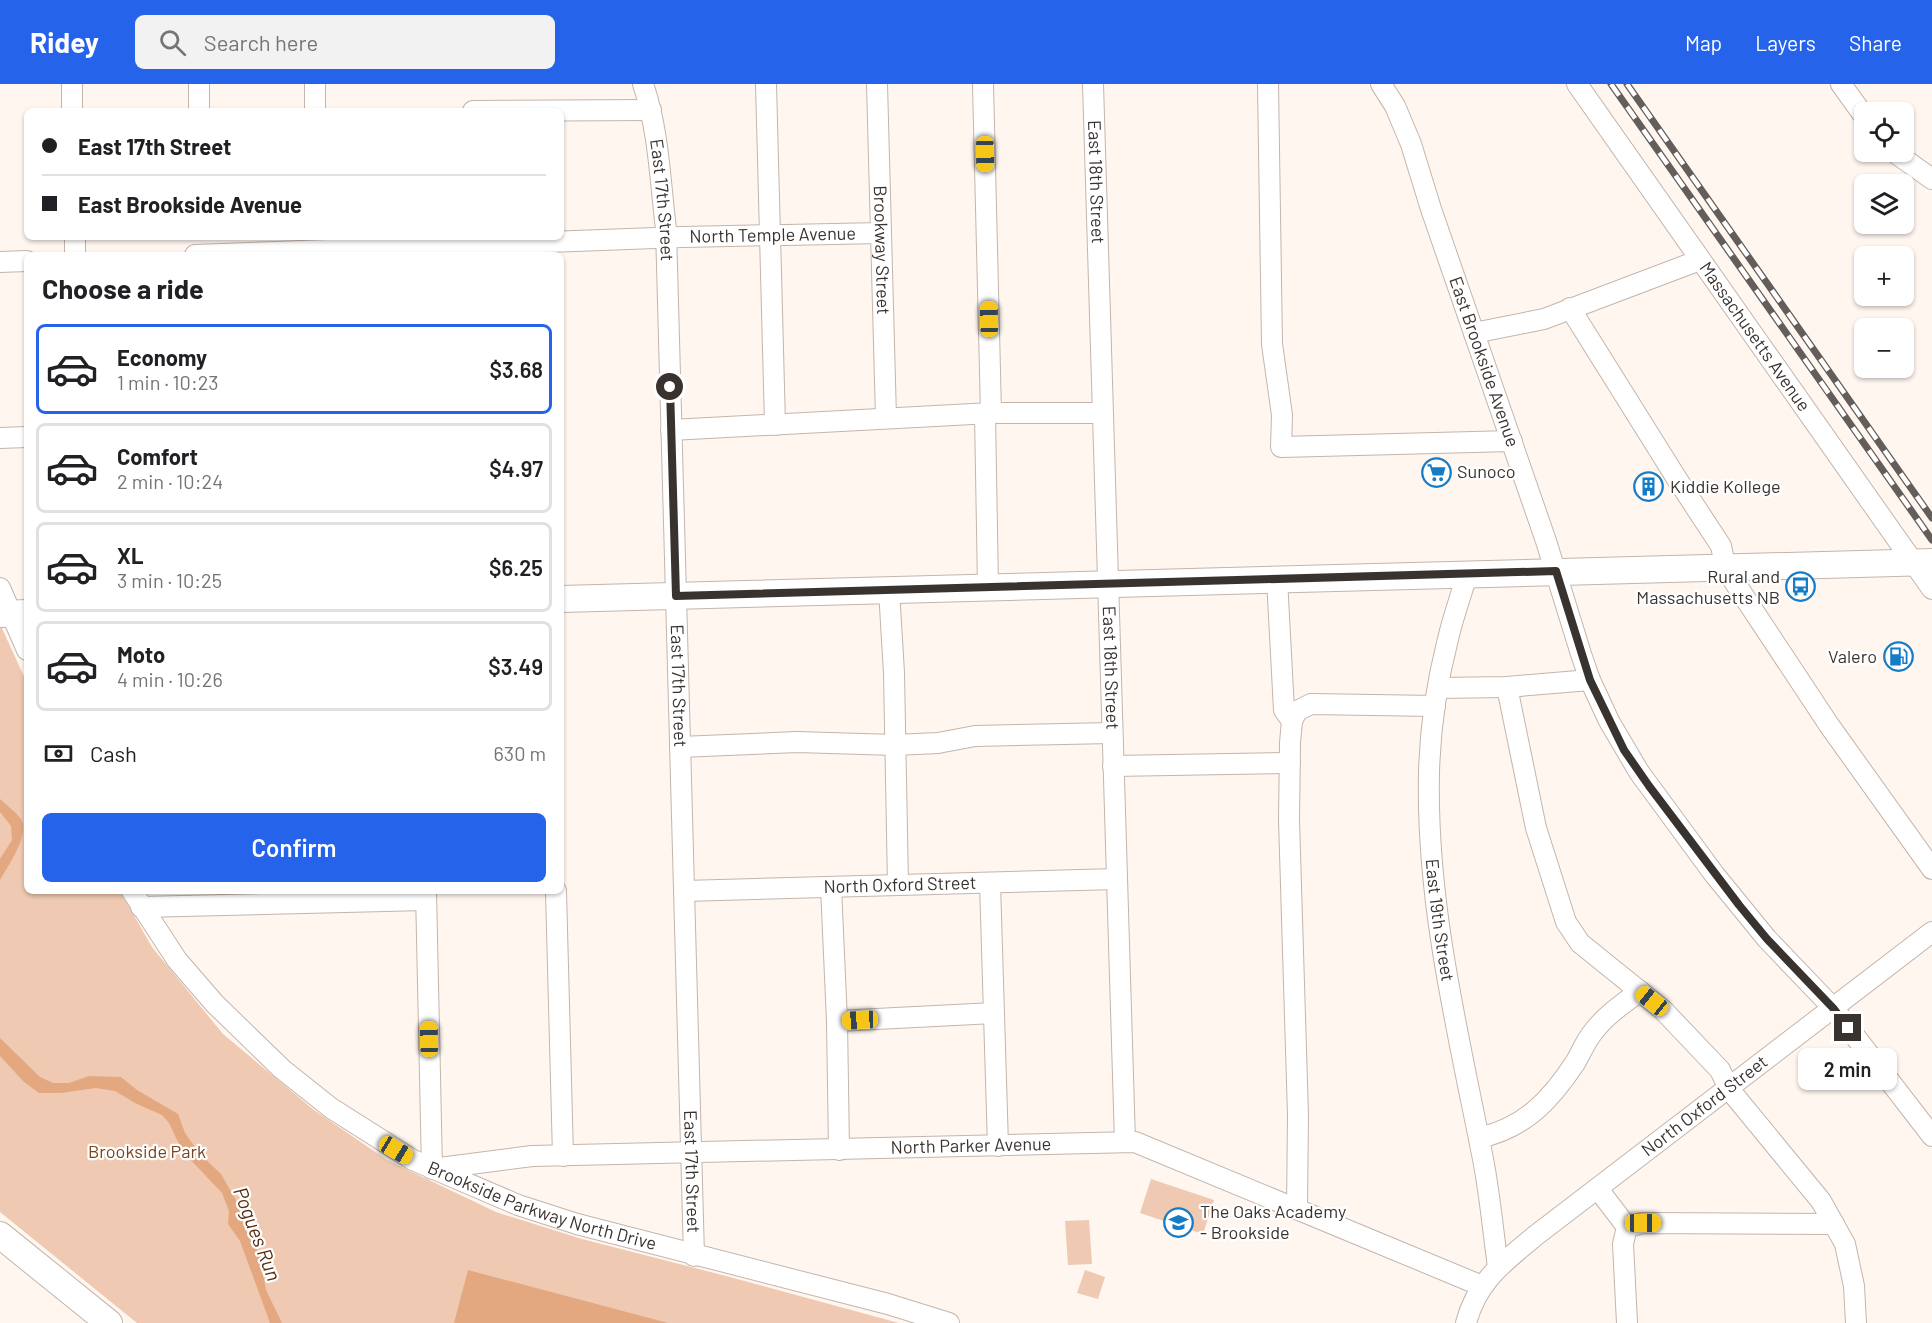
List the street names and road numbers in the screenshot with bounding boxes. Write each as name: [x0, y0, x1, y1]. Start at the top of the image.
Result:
street label: East 18th Street: [1084, 120, 1110, 244]
street label: East 17th Street: [646, 137, 679, 262]
street label: Brookway Street: [870, 185, 895, 315]
street label: North Temple Avenue: [689, 222, 856, 247]
street label: Massachusetts Avenue: [1695, 257, 1816, 415]
street label: East Brookside Avenue: [1445, 273, 1525, 450]
street label: East 18th Street: [1099, 606, 1125, 730]
street label: East 17th Street: [667, 624, 692, 747]
street label: East 19th Street: [1422, 858, 1460, 983]
street label: North Oxford Street: [823, 871, 977, 897]
street label: North Oxford Street: [1637, 1050, 1771, 1161]
street label: East 17th Street: [680, 1110, 705, 1233]
street label: North Parker Avenue: [890, 1132, 1052, 1158]
street label: Brookside Parkway North Drive: [425, 1156, 659, 1254]

